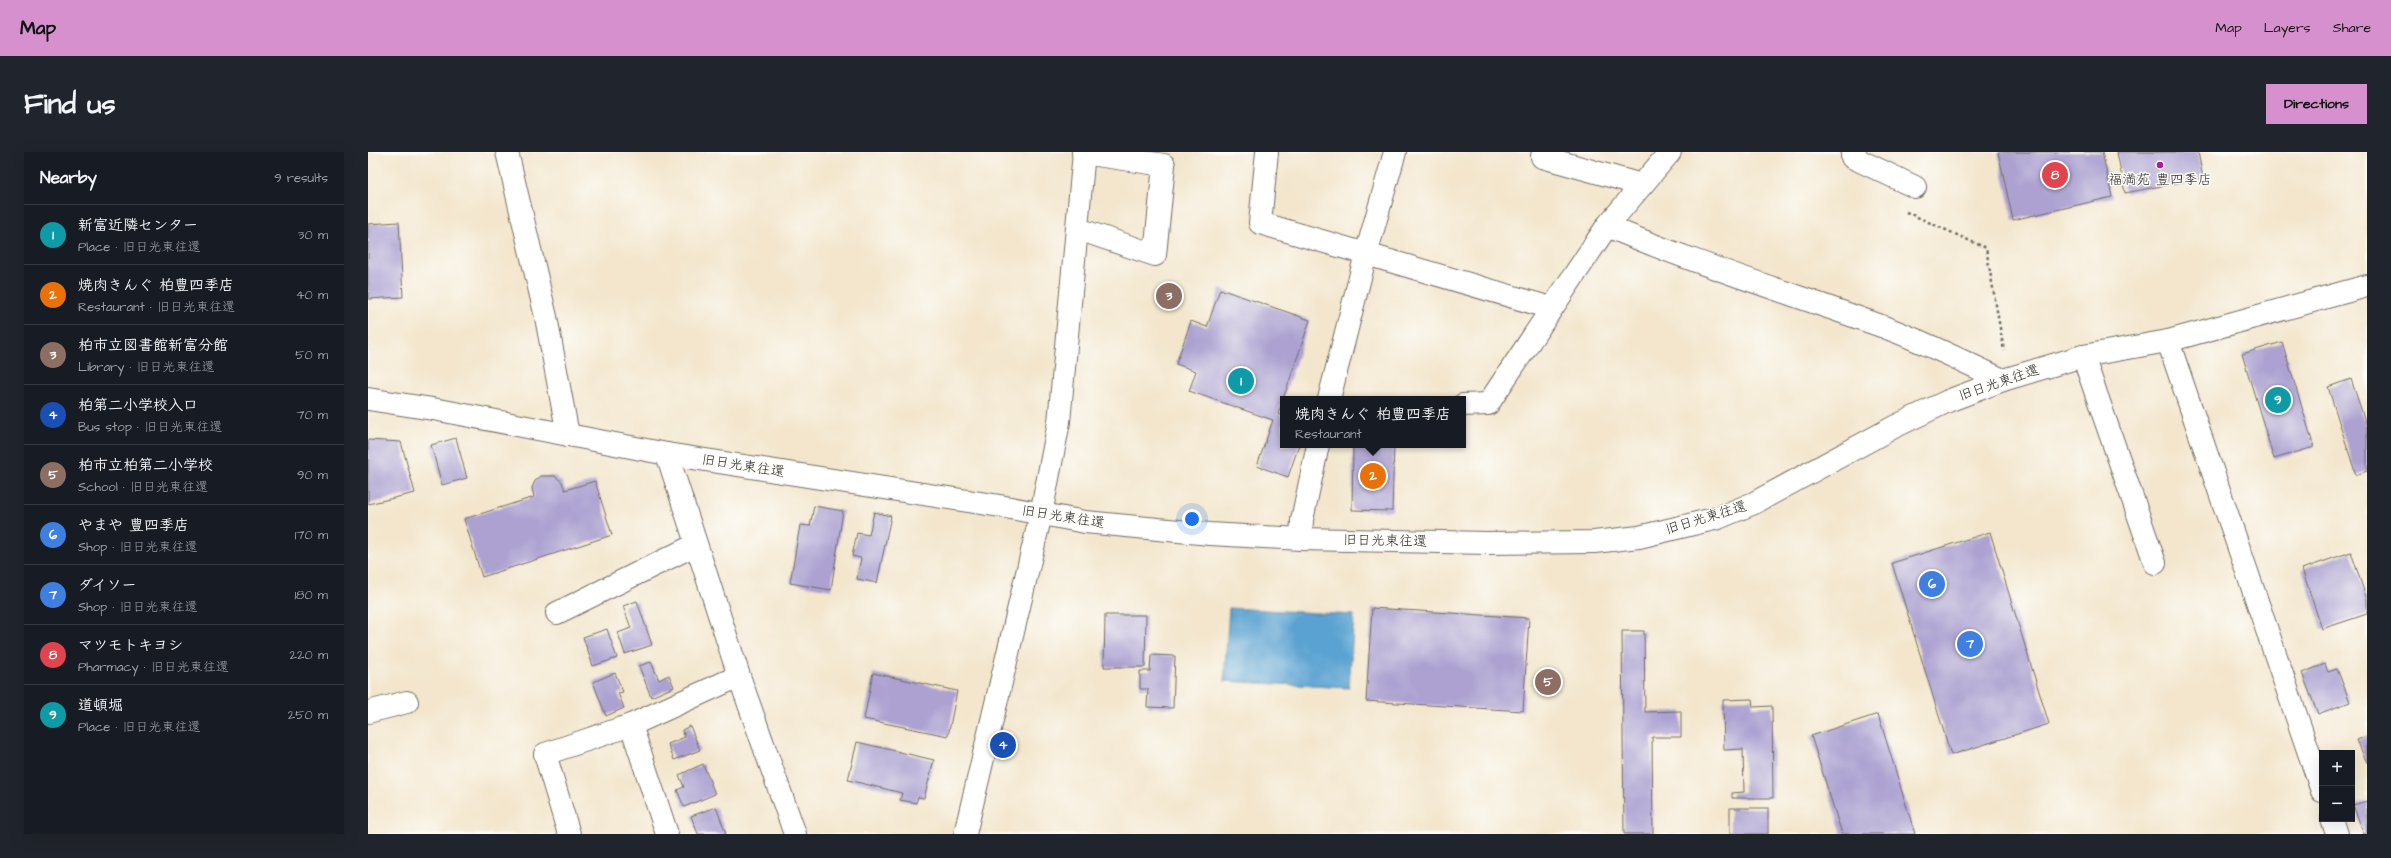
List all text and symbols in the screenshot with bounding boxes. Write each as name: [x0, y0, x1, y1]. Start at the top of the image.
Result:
text: Map: [20, 15, 56, 42]
text: Map: [2215, 18, 2242, 38]
text: Layers: [2264, 18, 2311, 38]
text: Share: [2333, 18, 2371, 38]
button: Directions: [2266, 84, 2367, 124]
text: Find us: [24, 85, 115, 124]
pin: 8: [2042, 160, 2068, 190]
marker: 福満苑 豊四季店: [2155, 160, 2165, 170]
text: Nearby: [40, 166, 97, 190]
text: 9 results: [274, 169, 328, 187]
place label: 福満苑 豊四季店: [2108, 170, 2212, 190]
text: 新富近隣センター: [78, 215, 198, 236]
text: 1: [52, 226, 54, 244]
text: 30 m: [298, 226, 328, 244]
text: Place · 旧日光東往還: [78, 238, 200, 256]
text: 焼肉きんぐ 柏豊四季店: [78, 275, 234, 296]
pin: 3: [1156, 281, 1182, 311]
text: 2: [49, 286, 57, 304]
text: 40 m: [296, 286, 328, 304]
text: Restaurant · 旧日光東往還: [78, 298, 235, 316]
text: 柏市立図書館新富分館: [78, 335, 228, 356]
text: 3: [50, 346, 56, 364]
text: 50 m: [295, 346, 328, 364]
text: Library · 旧日光東往還: [78, 358, 215, 376]
street label: 旧日光東往還: [1956, 360, 2042, 406]
pin: 1: [1228, 366, 1254, 396]
pin: 9: [2265, 385, 2291, 415]
text: 柏第二小学校入口: [78, 395, 198, 416]
popup: [1280, 396, 1466, 448]
text: 焼肉きんぐ 柏豊四季店: [1295, 404, 1451, 425]
text: 4: [49, 406, 57, 424]
text: 70 m: [296, 406, 328, 424]
text: Bus stop · 旧日光東往還: [78, 418, 222, 436]
text: Restaurant: [1295, 425, 1362, 443]
street label: 旧日光東往還: [700, 450, 786, 482]
text: 柏市立柏第二小学校: [78, 455, 213, 476]
pin: 2: [1360, 461, 1386, 491]
text: 5: [48, 466, 58, 484]
text: 90 m: [297, 466, 328, 484]
text: School · 旧日光東往還: [78, 478, 208, 496]
street label: 旧日光東往還: [1663, 496, 1749, 540]
street label: 旧日光東往還: [1020, 501, 1106, 533]
your location: [1182, 509, 1202, 529]
text: やまや 豊四季店: [78, 515, 189, 536]
text: 6: [49, 526, 57, 544]
text: 170 m: [295, 526, 328, 544]
street label: 旧日光東往還: [1343, 530, 1427, 552]
text: Shop · 旧日光東往還: [78, 538, 198, 556]
pin: 6: [1919, 569, 1945, 599]
text: ダイソー: [78, 575, 137, 596]
text: 7: [49, 586, 57, 604]
text: 180 m: [294, 586, 328, 604]
text: Shop · 旧日光東往還: [78, 598, 198, 616]
pin: 7: [1957, 629, 1983, 659]
text: マツモトキヨシ: [78, 635, 183, 656]
text: 8: [49, 646, 57, 664]
text: 220 m: [290, 646, 328, 664]
text: Pharmacy · 旧日光東往還: [78, 658, 229, 676]
pin: 5: [1535, 667, 1561, 697]
text: 道頓堀: [78, 695, 123, 716]
text: 9: [49, 706, 57, 724]
text: 250 m: [288, 706, 328, 724]
text: Place · 旧日光東往還: [78, 718, 200, 736]
pin: 4: [990, 730, 1016, 760]
map controls: [2319, 750, 2355, 822]
button: +: [2319, 750, 2355, 786]
button: −: [2319, 786, 2355, 822]

